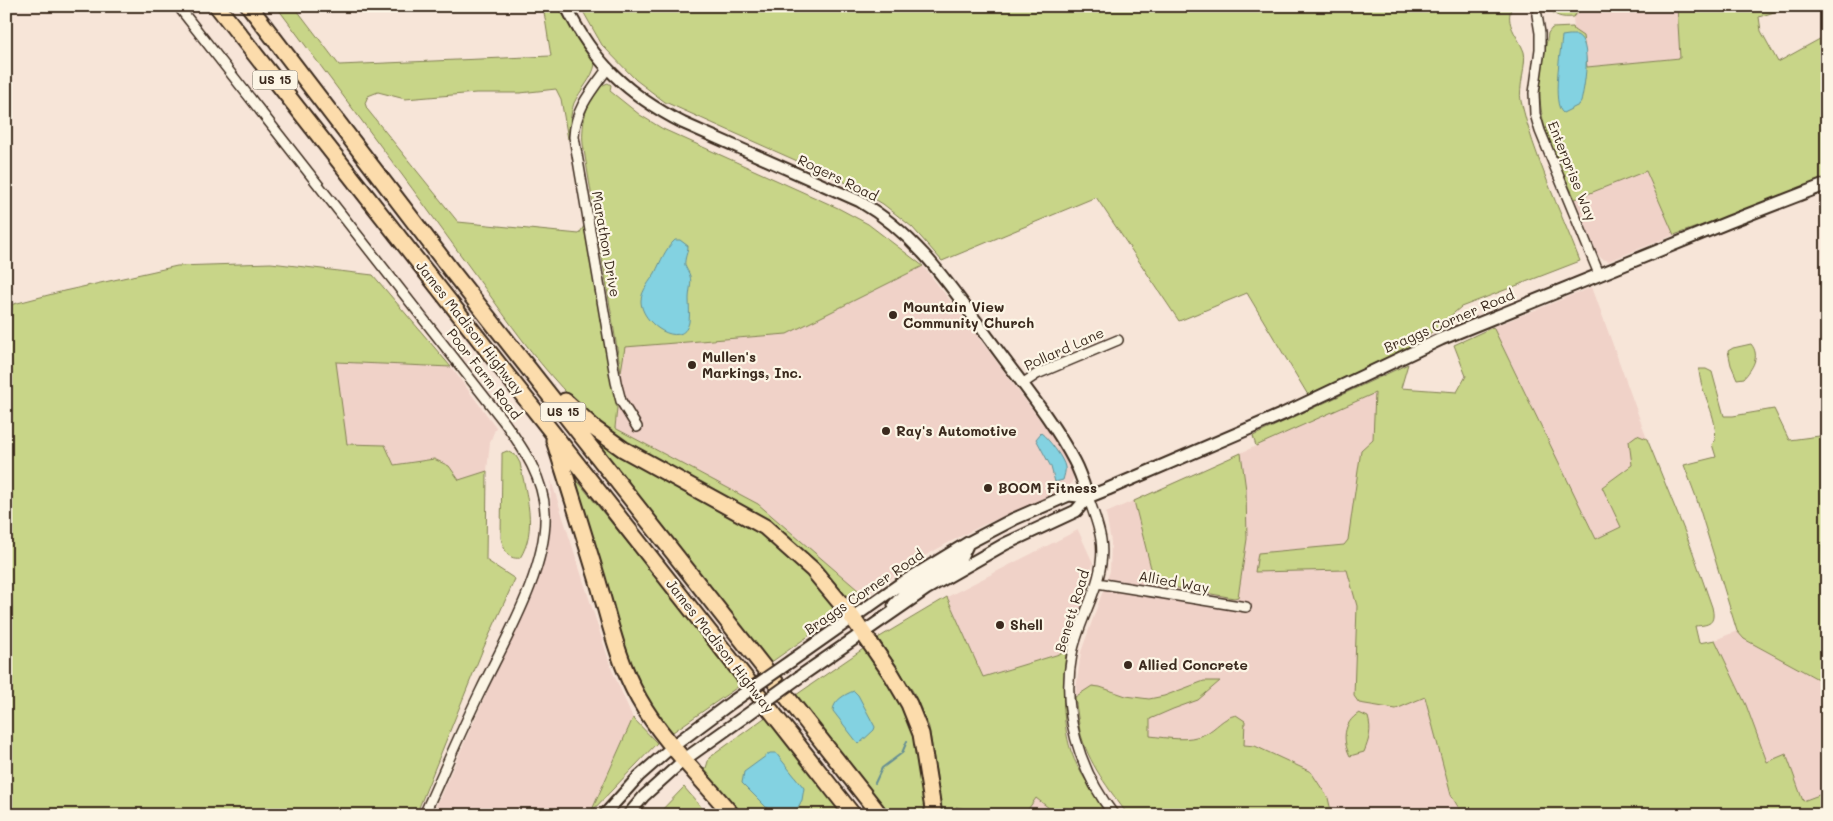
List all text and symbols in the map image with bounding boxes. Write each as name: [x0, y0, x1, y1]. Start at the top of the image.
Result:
road number: US 15: [252, 70, 298, 90]
street label: Enterprise Way: [1544, 118, 1601, 223]
street label: Rogers Road: [795, 150, 882, 205]
street label: Marathon Drive: [588, 189, 625, 298]
street label: James Madison Highway: [412, 257, 529, 399]
street label: Braggs Corner Road: [1381, 284, 1517, 357]
place label: Mountain View Community Church: [903, 297, 1034, 332]
marker: Mountain View Community Church: [887, 309, 899, 321]
street label: Pollard Lane: [1021, 322, 1107, 375]
street label: Poor Farm Road: [443, 324, 526, 423]
place label: Mullen's Markings, Inc.: [702, 347, 802, 382]
marker: Mullen's Markings, Inc.: [686, 359, 698, 371]
road number: US 15: [540, 402, 586, 422]
place label: Ray's Automotive: [896, 421, 1017, 440]
marker: Ray's Automotive: [880, 425, 892, 437]
place label: BOOM Fitness: [998, 478, 1097, 497]
marker: BOOM Fitness: [982, 482, 994, 494]
street label: Braggs Corner Road: [800, 544, 927, 639]
street label: Allied Way: [1137, 566, 1211, 597]
street label: Benett Road: [1050, 567, 1093, 654]
street label: James Madison Highway: [662, 575, 779, 717]
place label: Shell: [1010, 615, 1043, 634]
marker: Shell: [994, 619, 1006, 631]
place label: Allied Concrete: [1138, 655, 1248, 674]
marker: Allied Concrete: [1122, 659, 1134, 671]

